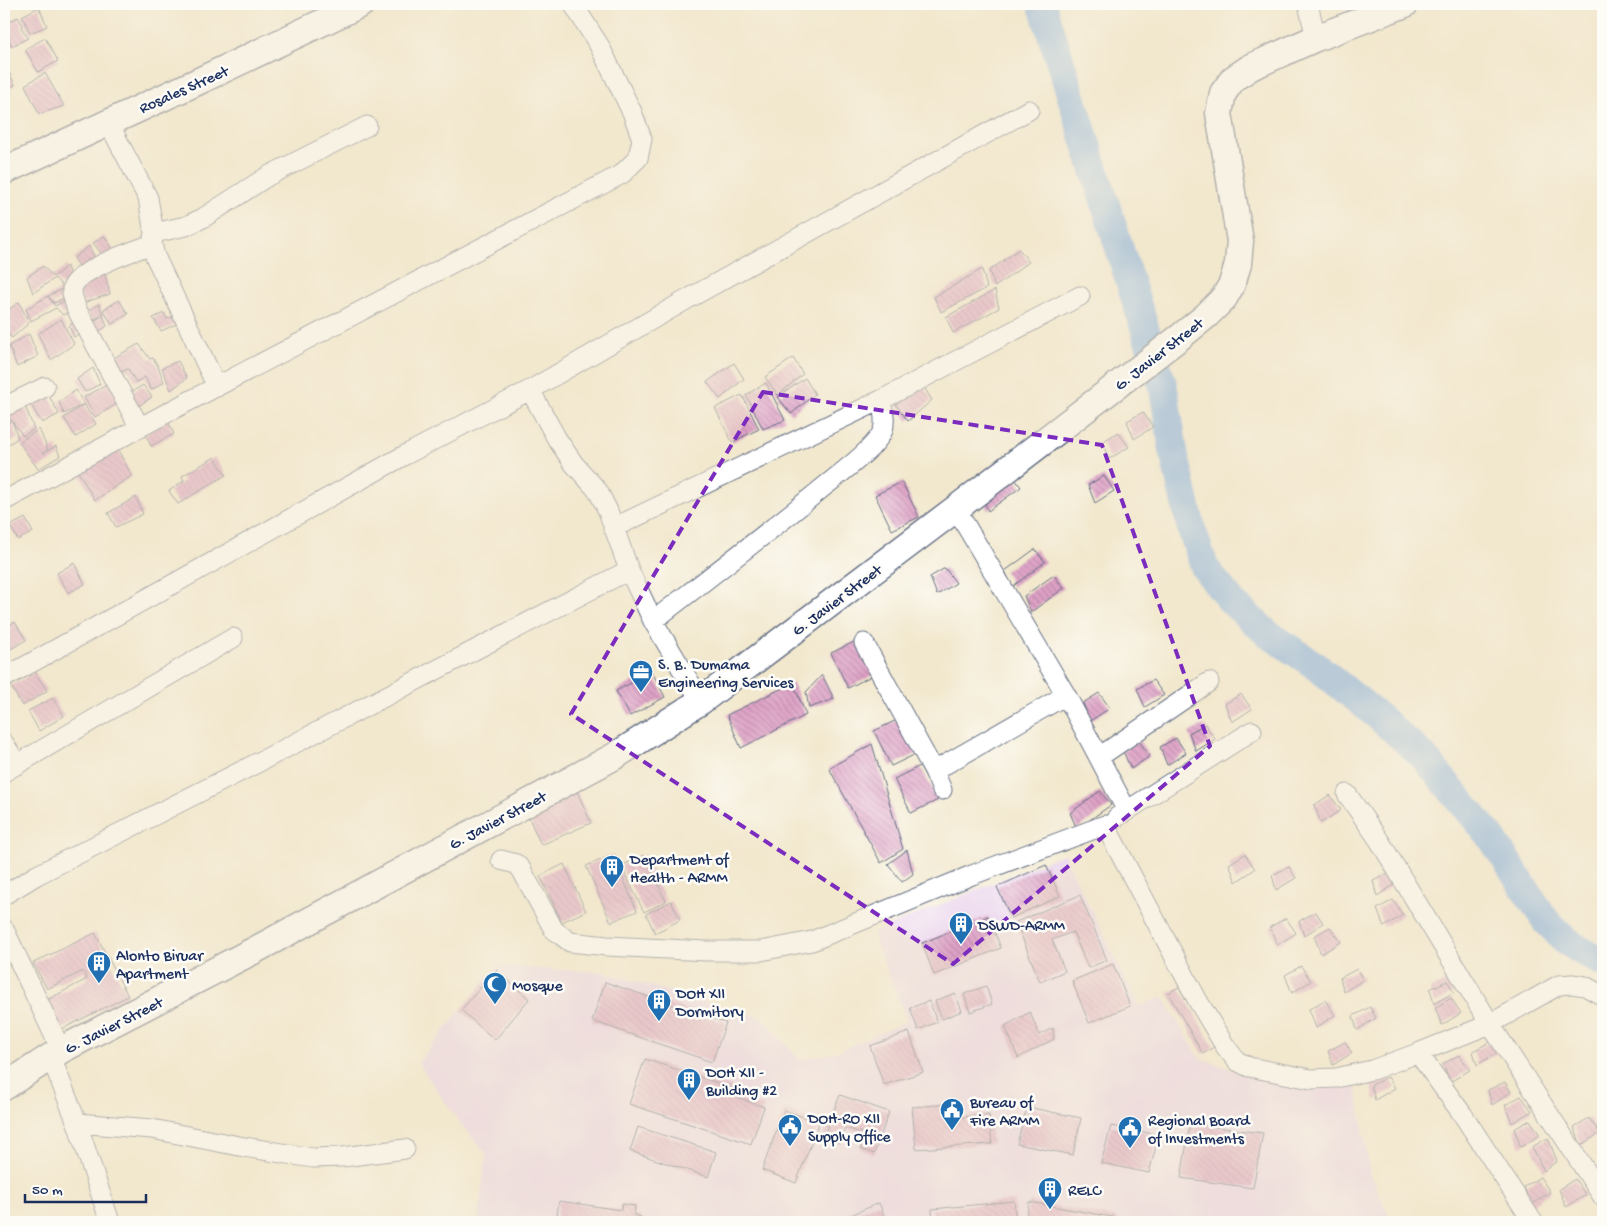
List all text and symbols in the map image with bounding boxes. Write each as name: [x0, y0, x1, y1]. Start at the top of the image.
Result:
street label: Rosales Street: [137, 62, 233, 119]
street label: G. Javier Street: [1112, 314, 1209, 396]
street label: G. Javier Street: [790, 561, 888, 642]
place label: S. B. Dumama Engineering Services: [658, 657, 794, 694]
office icon: S. B. Dumama Engineering Services: [628, 659, 654, 693]
street label: G. Javier Street: [447, 788, 552, 856]
place label: Department of Health - ARMM: [629, 852, 729, 889]
building icon: Department of Health - ARMM: [599, 854, 625, 888]
building icon: DSWD-ARMM: [948, 911, 974, 945]
place label: DSWD-ARMM: [977, 918, 1066, 937]
place label: Alonto Biruar Apartment: [116, 948, 204, 985]
building icon: Alonto Biruar Apartment: [86, 950, 112, 984]
mosque icon: Mosque: [482, 971, 508, 1005]
place label: Mosque: [512, 978, 563, 997]
place label: DOH XII Dormitory: [675, 986, 744, 1023]
building icon: DOH XII Dormitory: [646, 988, 672, 1022]
street label: G. Javier Street: [63, 994, 168, 1060]
place label: DOH XII - Building #2: [705, 1065, 777, 1102]
building icon: DOH XII - Building #2: [676, 1067, 702, 1101]
place label: Bureau of Fire ARMM: [969, 1095, 1040, 1132]
public building icon: Bureau of Fire ARMM: [939, 1097, 965, 1131]
place label: DOH-RO XII Supply Office: [807, 1111, 891, 1148]
public building icon: DOH-RO XII Supply Office: [777, 1113, 803, 1147]
place label: Regional Board of Investments: [1148, 1113, 1251, 1150]
public building icon: Regional Board of Investments: [1117, 1115, 1143, 1149]
scale bar: [25, 1171, 146, 1203]
building icon: RELC: [1037, 1176, 1063, 1210]
text: 50 m: [32, 1182, 63, 1200]
place label: RELC: [1068, 1183, 1102, 1202]

